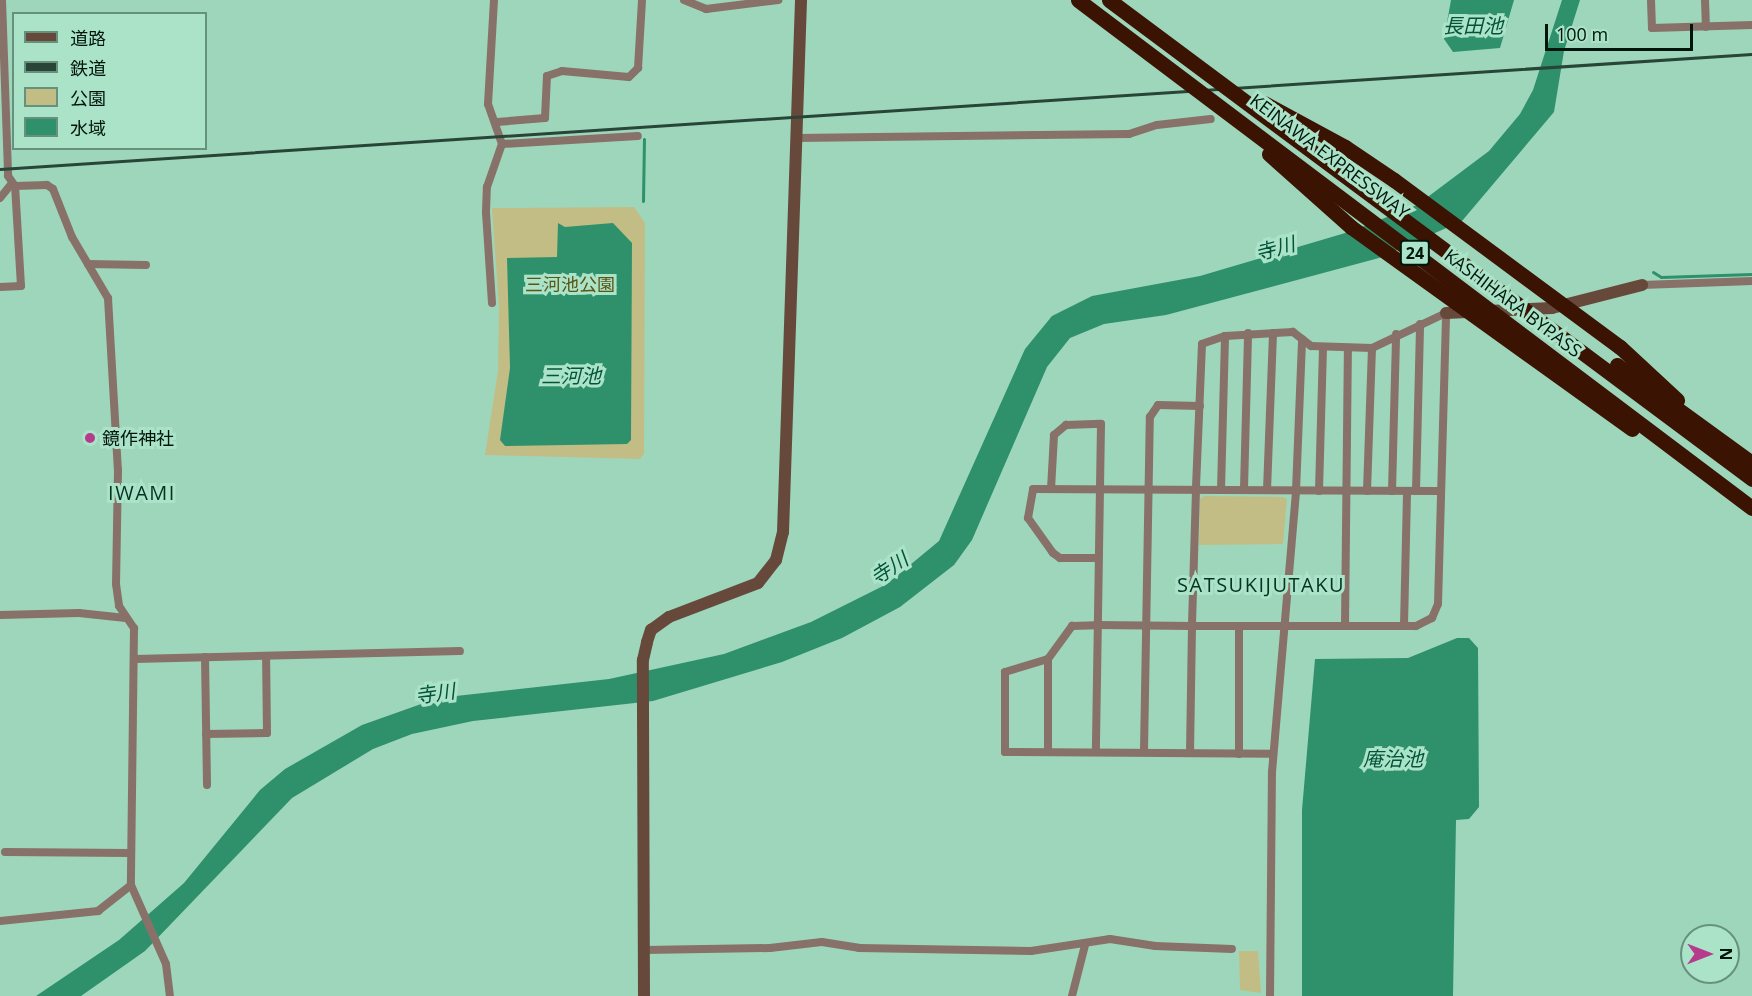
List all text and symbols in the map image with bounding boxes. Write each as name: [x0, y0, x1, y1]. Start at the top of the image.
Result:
legend: [12, 12, 207, 150]
scale bar: [1548, 12, 1696, 50]
water label: 長田池: [1443, 13, 1503, 37]
text: 100 m: [1556, 22, 1608, 46]
text: 道路: [70, 26, 106, 50]
text: 鉄道: [70, 56, 106, 80]
text: 公園: [70, 86, 106, 110]
street label: KEINAWA EXPRESSWAY: [1246, 89, 1414, 223]
text: 水域: [70, 116, 106, 140]
water label: 寺川: [1253, 231, 1297, 265]
road number: 24: [1398, 240, 1432, 266]
street label: KASHIHARA BYPASS: [1440, 244, 1586, 362]
park label: 三河池公園: [525, 273, 615, 295]
water label: 三河池: [541, 363, 601, 387]
place label: 鏡作神社: [102, 427, 174, 449]
marker: 鏡作神社: [83, 431, 97, 445]
district label: IWAMI: [108, 480, 176, 504]
water label: 寺川: [866, 547, 912, 589]
district label: SATSUKIJUTAKU: [1177, 572, 1345, 596]
water label: 寺川: [414, 678, 456, 708]
water label: 庵治池: [1363, 746, 1423, 770]
north arrow: [1680, 924, 1740, 984]
text: N: [1715, 947, 1737, 961]

